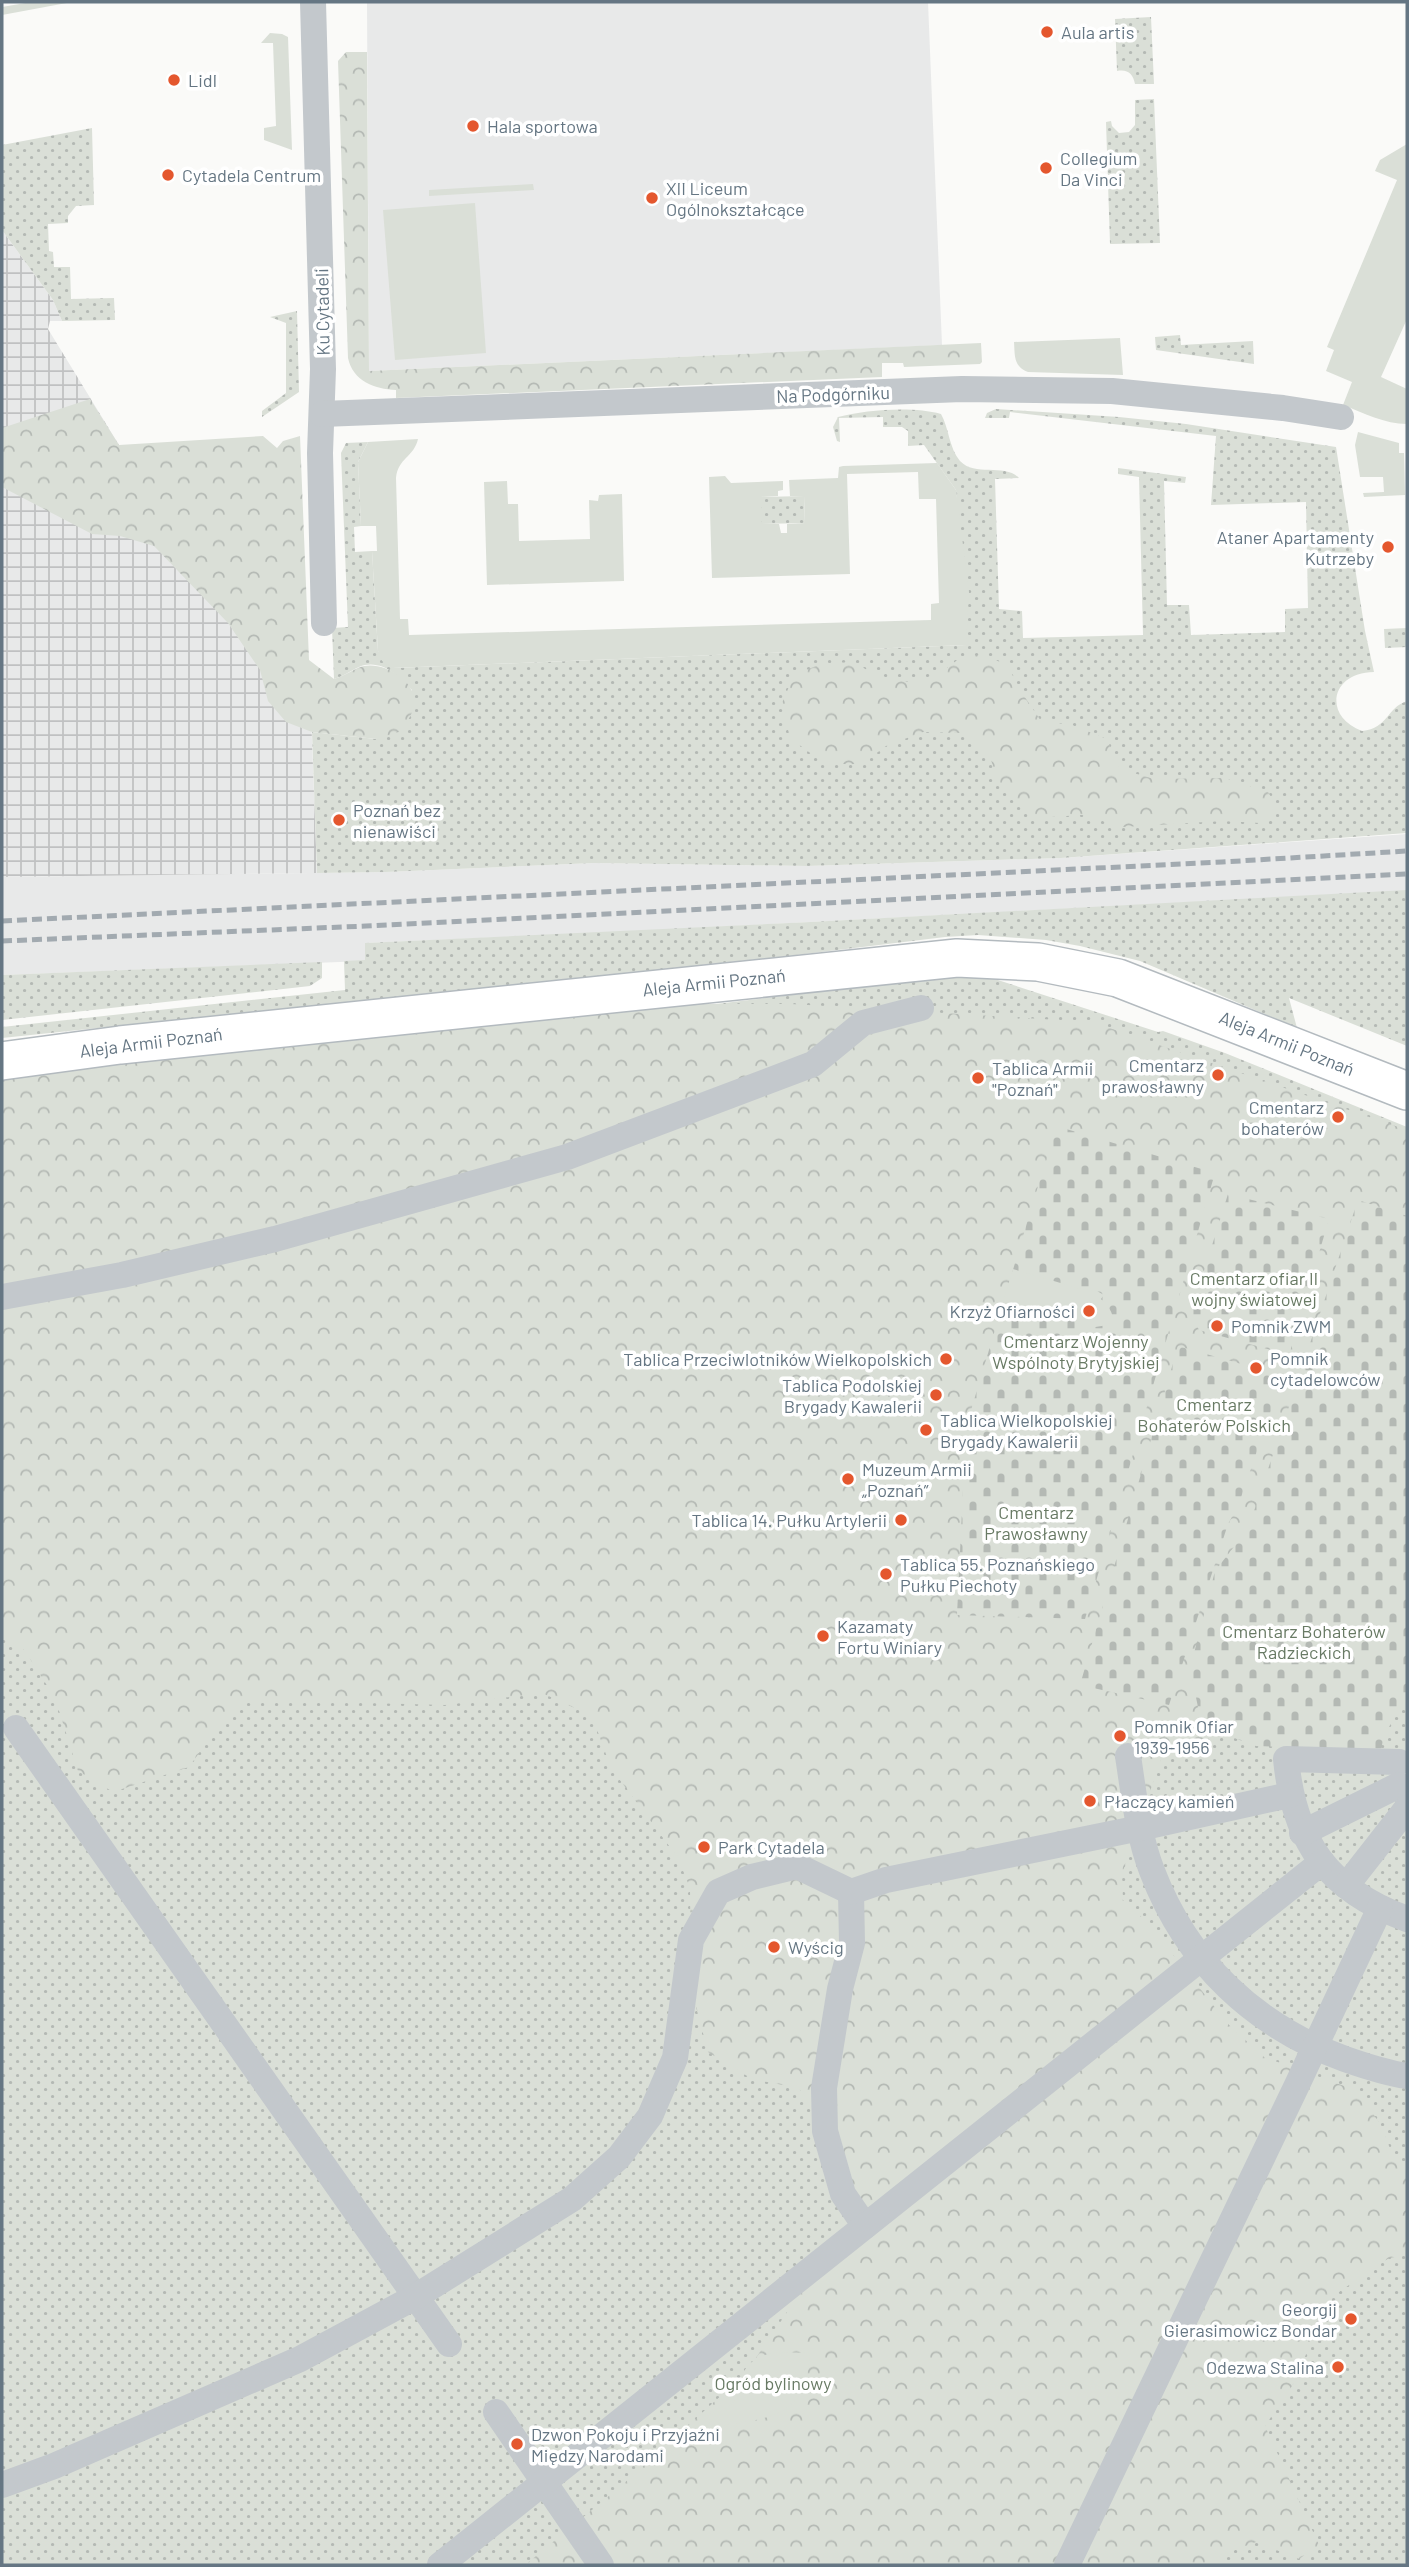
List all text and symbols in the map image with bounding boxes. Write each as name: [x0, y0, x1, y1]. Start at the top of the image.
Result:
place label: Aula artis: [1061, 21, 1134, 43]
marker: Aula artis: [1039, 24, 1055, 40]
place label: Lidl: [188, 69, 217, 91]
marker: Lidl: [166, 72, 182, 88]
place label: Hala sportowa: [487, 115, 598, 137]
marker: Hala sportowa: [465, 118, 481, 134]
place label: Collegium Da Vinci: [1060, 147, 1137, 190]
marker: Collegium Da Vinci: [1038, 160, 1054, 176]
place label: Cytadela Centrum: [182, 164, 321, 186]
marker: Cytadela Centrum: [160, 167, 176, 183]
place label: XII Liceum Ogólnokształcące: [666, 177, 805, 220]
marker: XII Liceum Ogólnokształcące: [644, 190, 660, 206]
street label: Ku Cytadeli: [310, 268, 334, 356]
street label: Na Podgórniku: [776, 381, 890, 407]
place label: Ataner Apartamenty Kutrzeby: [1217, 526, 1374, 569]
marker: Ataner Apartamenty Kutrzeby: [1380, 539, 1396, 555]
place label: Poznań bez nienawiści: [353, 799, 441, 842]
marker: Poznań bez nienawiści: [331, 812, 347, 828]
street label: Aleja Armii Poznań: [641, 964, 787, 1000]
street label: Aleja Armii Poznań: [1216, 1006, 1358, 1080]
street label: Aleja Armii Poznań: [78, 1022, 224, 1062]
place label: Cmentarz prawosławny: [1101, 1054, 1204, 1097]
place label: Tablica Armii "Poznań": [992, 1057, 1093, 1100]
marker: Cmentarz prawosławny: [1210, 1067, 1226, 1083]
marker: Tablica Armii "Poznań": [970, 1070, 986, 1086]
place label: Cmentarz bohaterów: [1241, 1096, 1324, 1139]
marker: Cmentarz bohaterów: [1330, 1109, 1346, 1125]
park label: Cmentarz ofiar II wojny światowej: [1190, 1267, 1318, 1310]
place label: Krzyż Ofiarności: [949, 1300, 1075, 1322]
marker: Krzyż Ofiarności: [1081, 1303, 1097, 1319]
place label: Pomnik ZWM: [1231, 1315, 1332, 1337]
marker: Pomnik ZWM: [1209, 1318, 1225, 1334]
park label: Cmentarz Wojenny Wspólnoty Brytyjskiej: [992, 1330, 1160, 1373]
place label: Pomnik cytadelowców: [1270, 1347, 1381, 1390]
place label: Tablica Przeciwlotników Wielkopolskich: [623, 1348, 932, 1370]
marker: Tablica Przeciwlotników Wielkopolskich: [938, 1351, 954, 1367]
marker: Pomnik cytadelowców: [1248, 1360, 1264, 1376]
place label: Tablica Podolskiej Brygady Kawalerii: [782, 1374, 922, 1417]
marker: Tablica Podolskiej Brygady Kawalerii: [928, 1387, 944, 1403]
park label: Cmentarz Bohaterów Polskich: [1137, 1393, 1291, 1436]
place label: Tablica Wielkopolskiej Brygady Kawalerii: [940, 1409, 1113, 1452]
marker: Tablica Wielkopolskiej Brygady Kawalerii: [918, 1422, 934, 1438]
place label: Muzeum Armii „Poznań”: [862, 1458, 972, 1501]
marker: Muzeum Armii „Poznań”: [840, 1471, 856, 1487]
park label: Cmentarz Prawosławny: [984, 1501, 1088, 1544]
place label: Tablica 14. Pułku Artylerii: [692, 1509, 887, 1531]
marker: Tablica 14. Pułku Artylerii: [893, 1512, 909, 1528]
place label: Tablica 55. Poznańskiego Pułku Piechoty: [900, 1553, 1095, 1596]
marker: Tablica 55. Poznańskiego Pułku Piechoty: [878, 1566, 894, 1582]
place label: Kazamaty Fortu Winiary: [837, 1615, 942, 1658]
park label: Cmentarz Bohaterów Radzieckich: [1222, 1620, 1386, 1663]
marker: Kazamaty Fortu Winiary: [815, 1628, 831, 1644]
place label: Pomnik Ofiar 1939-1956: [1134, 1715, 1234, 1758]
marker: Pomnik Ofiar 1939-1956: [1112, 1728, 1128, 1744]
place label: Płaczący kamień: [1104, 1790, 1234, 1812]
marker: Płaczący kamień: [1082, 1793, 1098, 1809]
place label: Park Cytadela: [718, 1836, 825, 1858]
marker: Park Cytadela: [696, 1839, 712, 1855]
place label: Wyścig: [788, 1936, 844, 1958]
marker: Wyścig: [766, 1939, 782, 1955]
place label: Georgij Gierasimowicz Bondar: [1164, 2298, 1337, 2341]
marker: Georgij Gierasimowicz Bondar: [1343, 2311, 1359, 2327]
place label: Odezwa Stalina: [1206, 2356, 1324, 2378]
marker: Odezwa Stalina: [1330, 2359, 1346, 2375]
park label: Ogród bylinowy: [714, 2372, 832, 2394]
place label: Dzwon Pokoju i Przyjaźni Między Narodami: [531, 2423, 720, 2466]
marker: Dzwon Pokoju i Przyjaźni Między Narodami: [509, 2436, 525, 2452]

